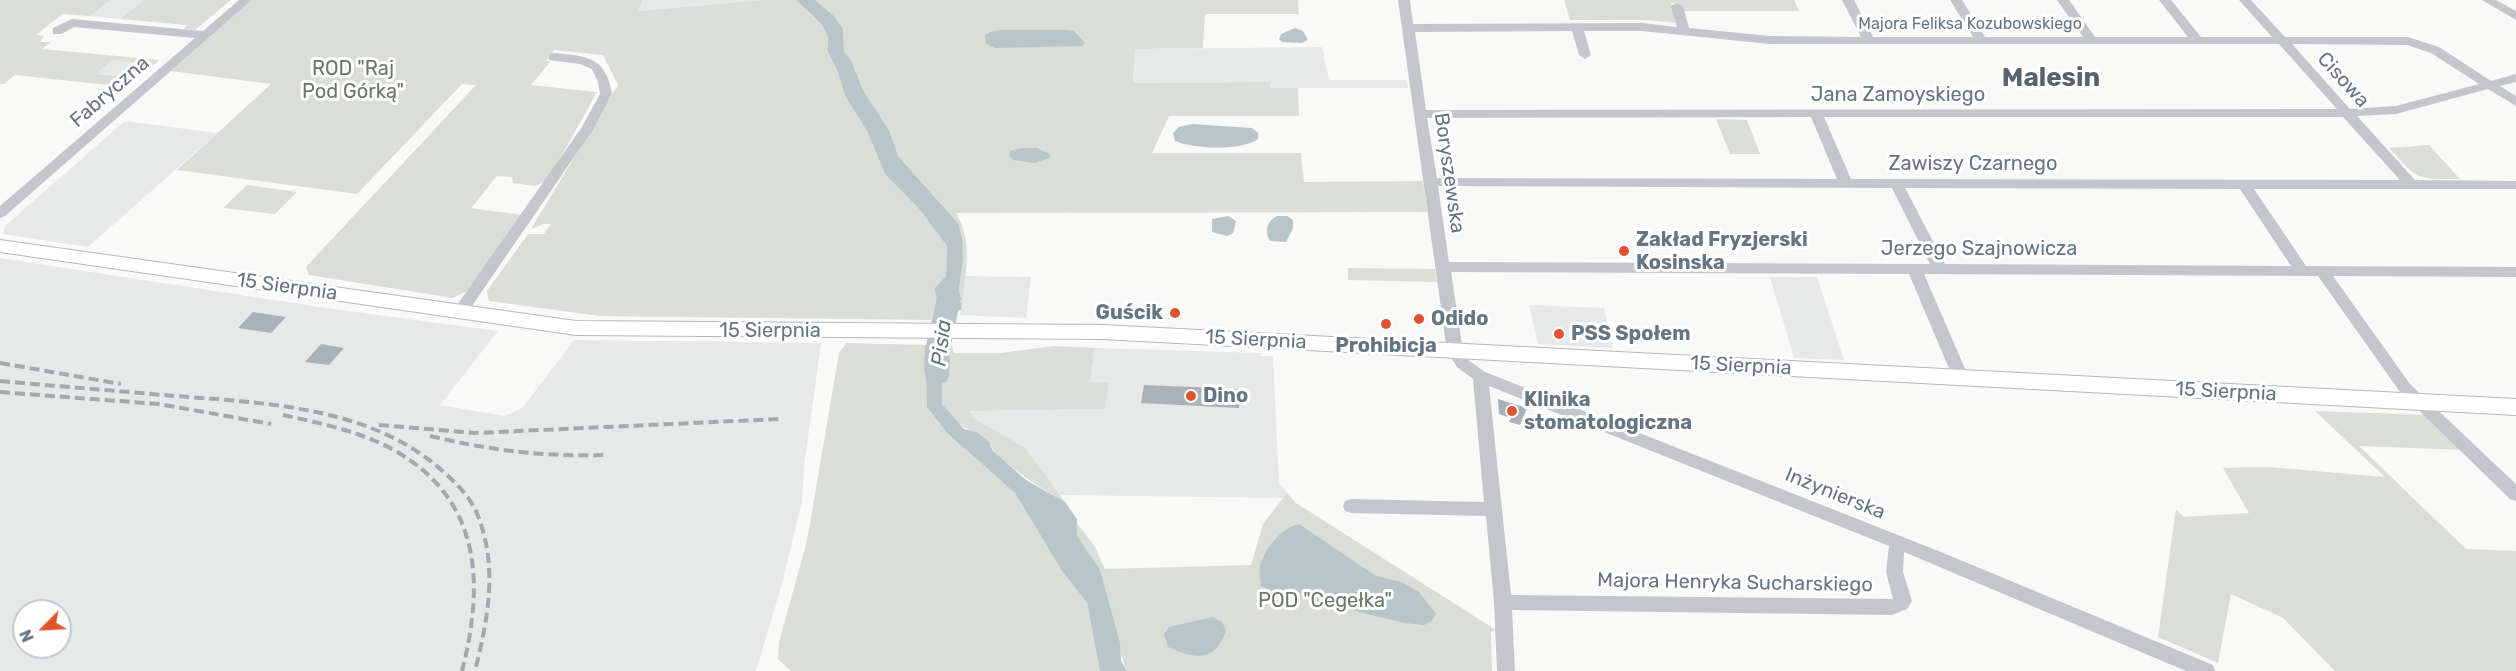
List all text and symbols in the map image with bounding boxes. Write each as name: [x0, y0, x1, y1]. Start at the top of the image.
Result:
street label: Majora Feliksa Kozubowskiego: [1858, 14, 2082, 34]
street label: Cisowa: [2312, 47, 2374, 113]
street label: Fabryczna: [66, 51, 154, 133]
park label: ROD "Raj Pod Górką": [302, 57, 404, 104]
district label: Malesin: [2002, 62, 2100, 94]
street label: Jana Zamoyskiego: [1811, 83, 1985, 107]
street label: Boryszewska: [1429, 111, 1469, 235]
street label: Zawiszy Czarnego: [1888, 152, 2058, 176]
place label: Zakład Fryzjerski Kosinska: [1636, 228, 1808, 275]
street label: Jerzego Szajnowicza: [1881, 237, 2077, 261]
marker: Zakład Fryzjerski Kosinska: [1617, 244, 1631, 258]
street label: 15 Sierpnia: [235, 268, 339, 306]
place label: Guścik: [1096, 301, 1163, 325]
marker: Guścik: [1168, 306, 1182, 320]
place label: Odido: [1431, 307, 1488, 331]
marker: Odido: [1412, 312, 1426, 326]
marker: Prohibicja: [1379, 317, 1393, 331]
water label: Pisia: [927, 318, 957, 368]
street label: 15 Sierpnia: [719, 319, 821, 343]
place label: PSS Społem: [1571, 322, 1690, 346]
street label: 15 Sierpnia: [1205, 325, 1307, 355]
marker: PSS Społem: [1552, 327, 1566, 341]
place label: Prohibicja: [1335, 334, 1437, 358]
street label: 15 Sierpnia: [1690, 351, 1792, 381]
street label: 15 Sierpnia: [2175, 377, 2277, 407]
place label: Dino: [1203, 384, 1248, 408]
place label: Klinika stomatologiczna: [1524, 388, 1692, 435]
marker: Dino: [1184, 389, 1198, 403]
marker: Klinika stomatologiczna: [1505, 404, 1519, 418]
street label: Inżynierska: [1781, 463, 1889, 525]
street label: Majora Henryka Sucharskiego: [1597, 569, 1873, 597]
park label: POD "Cegełka": [1258, 589, 1392, 613]
north arrow: [12, 599, 72, 659]
text: N: [16, 627, 38, 645]

